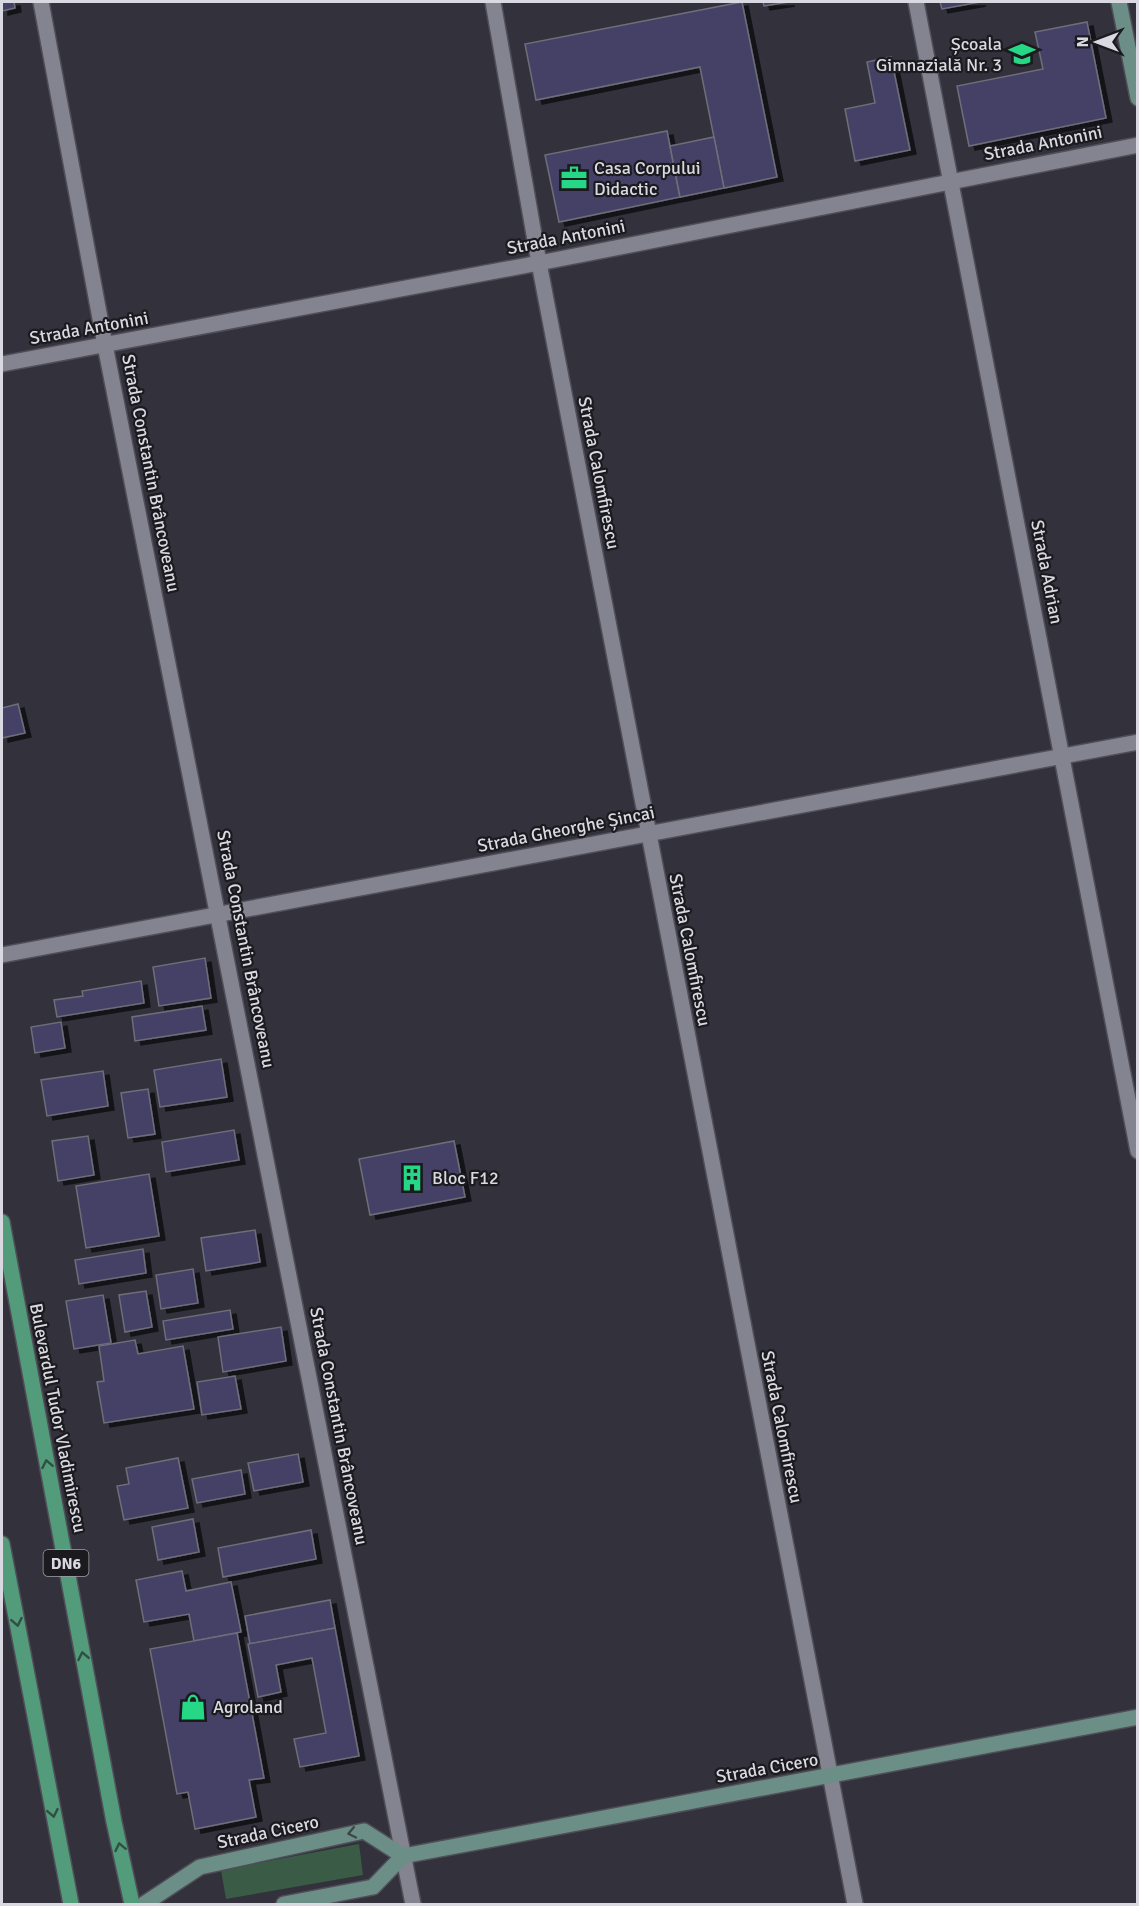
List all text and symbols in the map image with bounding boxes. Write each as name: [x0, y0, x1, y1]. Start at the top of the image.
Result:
north arrow: [1067, 12, 1127, 72]
place label: Școala Gimnazială Nr. 3: [876, 33, 1002, 76]
text: N: [1073, 36, 1093, 48]
school or university icon: Școala Gimnazială Nr. 3: [1007, 39, 1037, 69]
street label: Strada Antonini: [982, 121, 1104, 165]
place label: Casa Corpului Didactic: [594, 157, 701, 200]
office icon: Casa Corpului Didactic: [559, 163, 589, 193]
street label: Strada Antonini: [505, 215, 627, 259]
street label: Strada Antonini: [28, 307, 150, 349]
street label: Strada Constantin Brâncoveanu: [117, 352, 185, 594]
street label: Strada Calomfirescu: [573, 395, 625, 551]
street label: Strada Adrian: [1026, 518, 1068, 626]
street label: Strada Gheorghe Șincai: [475, 801, 657, 857]
street label: Strada Constantin Brâncoveanu: [212, 828, 280, 1070]
street label: Strada Calomfirescu: [664, 872, 716, 1028]
building icon: Bloc F12: [397, 1163, 427, 1193]
place label: Bloc F12: [432, 1167, 499, 1189]
street label: Bulevardul Tudor Vladimirescu: [25, 1301, 91, 1535]
street label: Strada Constantin Brâncoveanu: [305, 1305, 373, 1547]
street label: Strada Calomfirescu: [756, 1349, 808, 1505]
one-way arrow: [41, 1459, 54, 1469]
road number: DN6: [44, 1550, 88, 1576]
one-way arrow: [10, 1617, 22, 1626]
one-way arrow: [77, 1651, 90, 1661]
shop icon: Agroland: [178, 1692, 208, 1722]
place label: Agroland: [213, 1696, 283, 1718]
street label: Strada Cicero: [714, 1748, 820, 1788]
one-way arrow: [46, 1808, 59, 1818]
street label: Strada Cicero: [215, 1811, 321, 1853]
one-way arrow: [348, 1826, 358, 1839]
one-way arrow: [114, 1843, 127, 1853]

